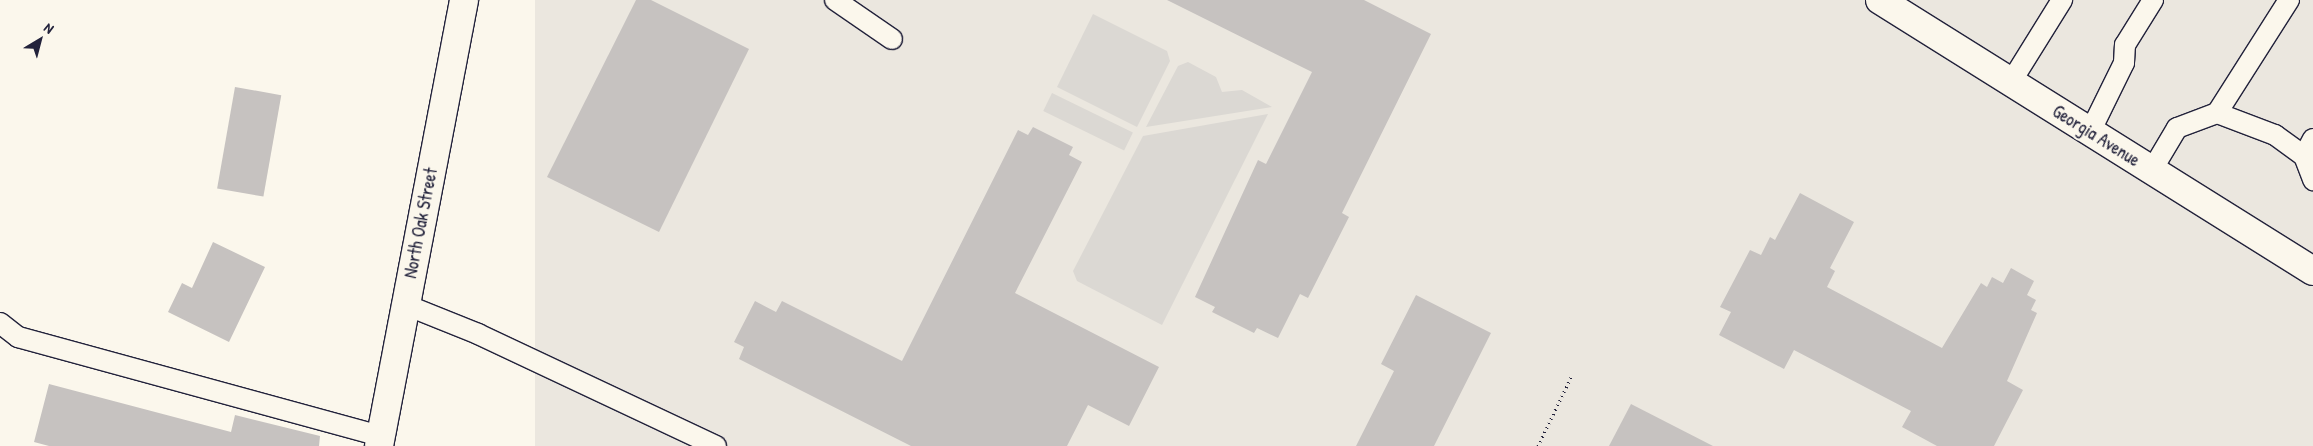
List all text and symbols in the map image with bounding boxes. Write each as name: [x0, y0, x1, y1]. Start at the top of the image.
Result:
north arrow: [15, 15, 65, 65]
text: N: [41, 18, 58, 37]
street label: Georgia Avenue: [2048, 101, 2144, 171]
street label: North Oak Street: [400, 166, 442, 280]

